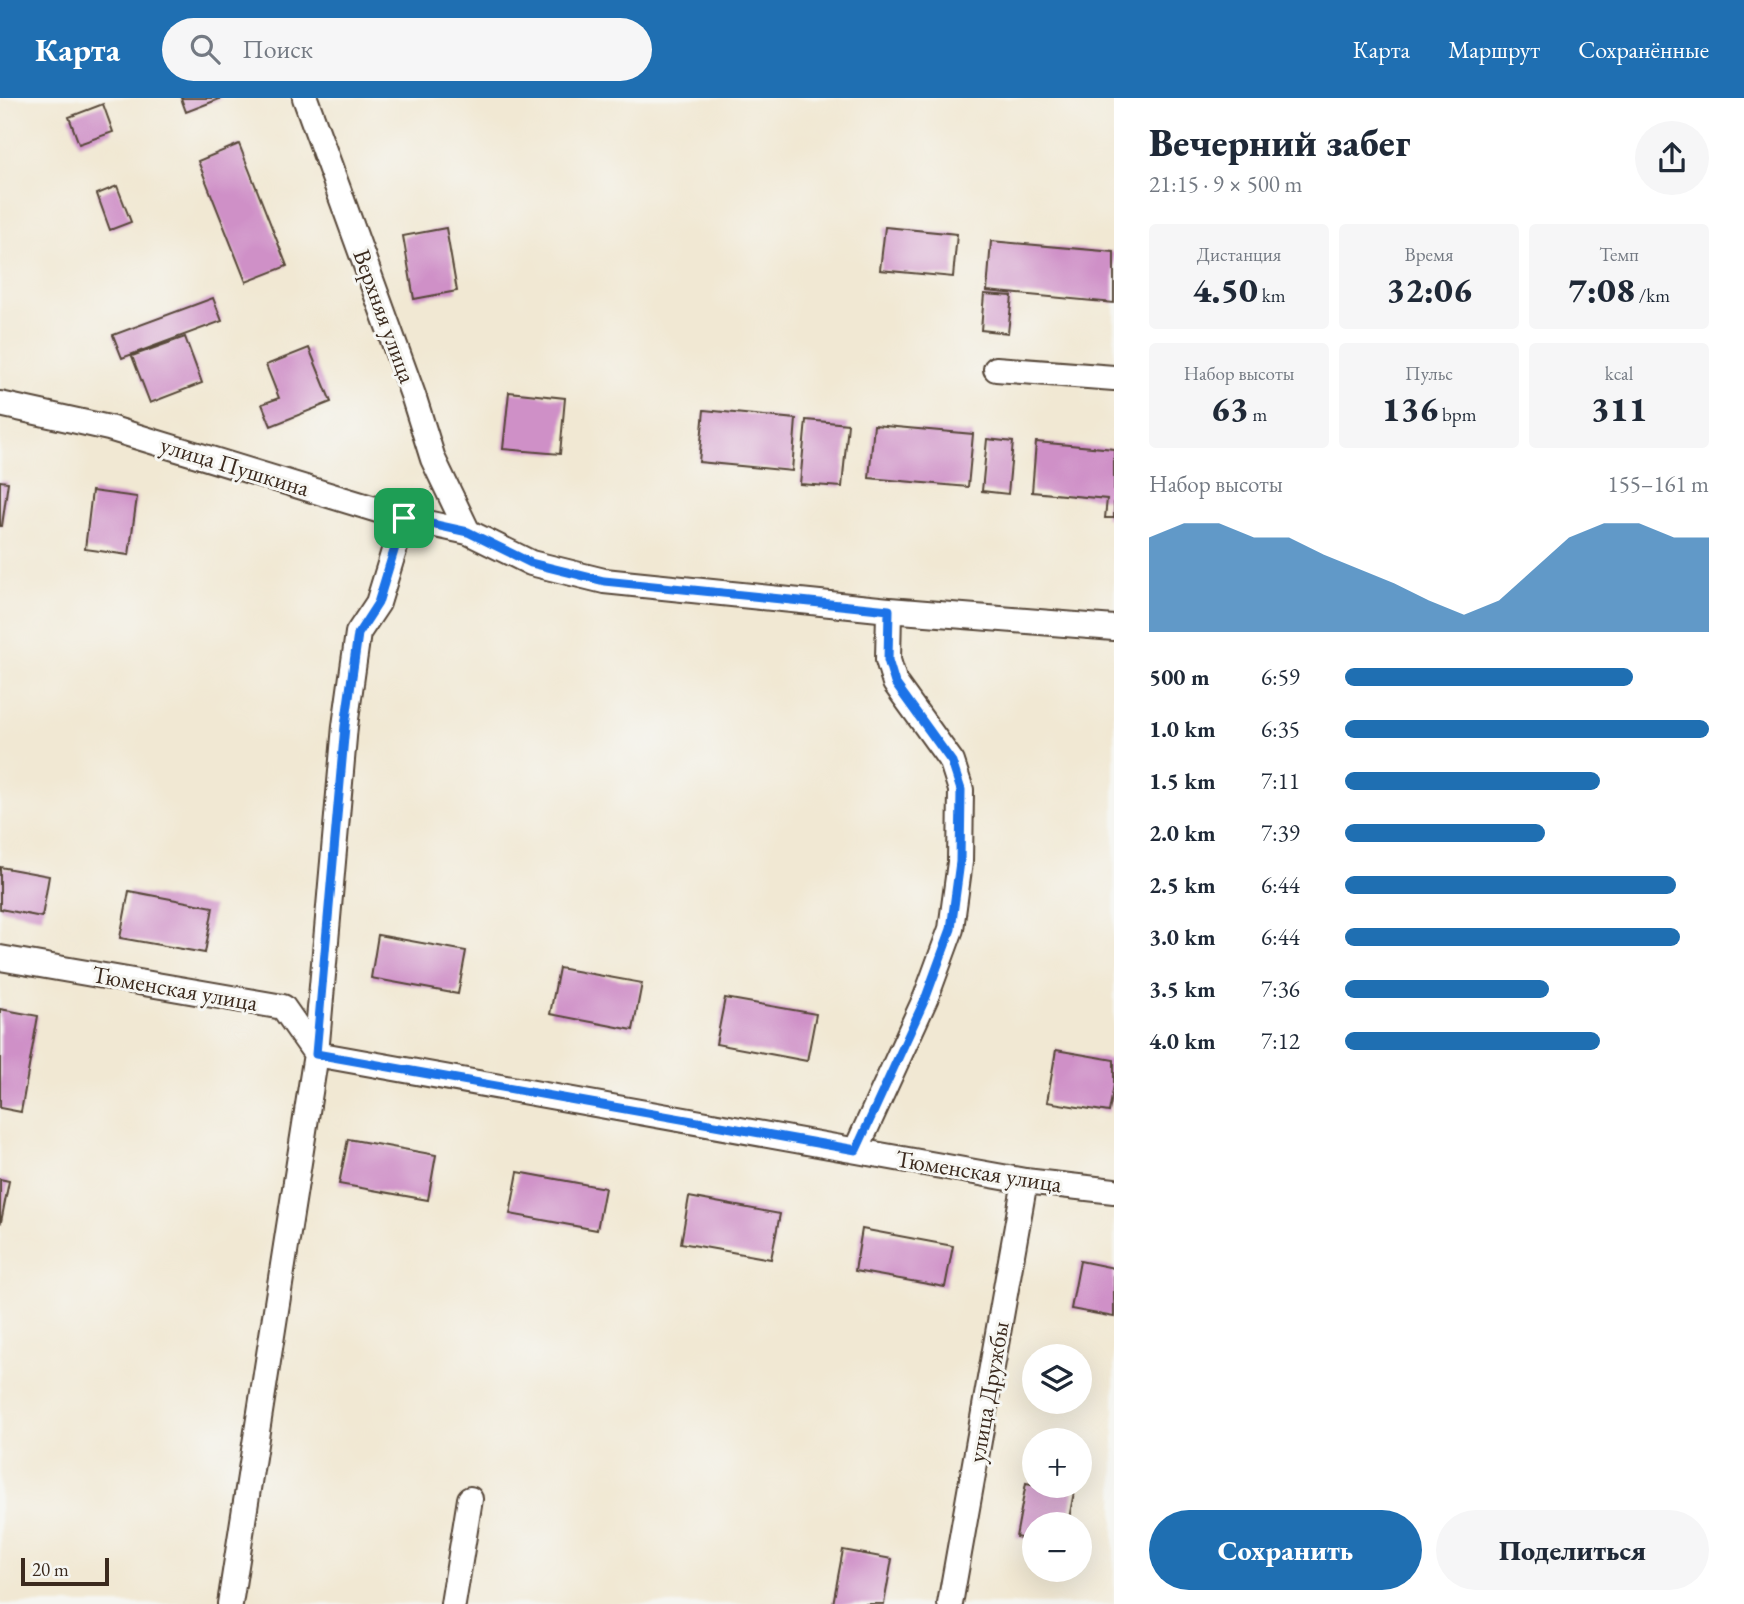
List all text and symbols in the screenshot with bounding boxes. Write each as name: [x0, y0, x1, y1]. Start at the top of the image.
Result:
search box: [162, 18, 652, 81]
text: Карта: [35, 28, 120, 71]
icon: search: [186, 30, 224, 68]
text: Поиск: [242, 32, 313, 66]
text: Карта: [1353, 34, 1410, 65]
text: Маршрут: [1448, 34, 1540, 65]
text: Сохранённые: [1578, 34, 1709, 65]
text: Вечерний забег: [1149, 118, 1410, 167]
button: share: [1635, 121, 1709, 195]
text: 21:15 · 9 × 500 m: [1149, 169, 1302, 199]
text: Дистанция: [1197, 242, 1281, 267]
text: Время: [1405, 242, 1453, 267]
text: Темп: [1599, 242, 1639, 267]
street label: Верхняя улица: [346, 245, 424, 388]
text: 4.50: [1193, 267, 1258, 312]
text: 32:06: [1386, 267, 1472, 312]
text: 7:08: [1568, 267, 1635, 312]
text: km: [1258, 283, 1286, 308]
text: /km: [1635, 283, 1670, 308]
text: Набор высоты: [1184, 361, 1294, 386]
text: Пульс: [1405, 361, 1453, 386]
text: kcal: [1605, 361, 1633, 386]
text: 63: [1211, 386, 1249, 431]
text: 136: [1382, 386, 1438, 431]
text: 311: [1591, 386, 1647, 431]
text: m: [1249, 402, 1267, 427]
text: bpm: [1438, 402, 1476, 427]
street label: улица Пушкина: [157, 429, 314, 503]
text: Набор высоты: [1149, 469, 1283, 499]
text: 155–161 m: [1608, 469, 1709, 499]
pin: [374, 488, 434, 548]
icon: arrive: [385, 499, 423, 537]
text: 500 m: [1149, 662, 1210, 692]
text: 6:59: [1261, 662, 1300, 692]
text: 1.0 km: [1149, 714, 1216, 744]
text: 6:35: [1261, 714, 1300, 744]
text: 1.5 km: [1149, 766, 1216, 796]
text: 7:11: [1261, 766, 1300, 796]
text: 2.0 km: [1149, 818, 1216, 848]
text: 7:39: [1261, 818, 1300, 848]
text: 2.5 km: [1149, 870, 1216, 900]
text: 6:44: [1261, 870, 1300, 900]
text: 3.0 km: [1149, 922, 1216, 952]
text: 6:44: [1261, 922, 1300, 952]
street label: Тюменская улица: [90, 958, 261, 1018]
text: 3.5 km: [1149, 974, 1216, 1004]
text: 7:36: [1261, 974, 1300, 1004]
text: 4.0 km: [1149, 1026, 1216, 1056]
text: 7:12: [1261, 1026, 1300, 1056]
street label: Тюменская улица: [894, 1143, 1065, 1199]
street label: улица Дружбы: [960, 1319, 1016, 1465]
map controls: [1022, 1344, 1092, 1582]
button: layers: [1022, 1344, 1092, 1414]
button: +: [1022, 1428, 1092, 1498]
button: Сохранить: [1149, 1510, 1422, 1590]
button: Поделиться: [1436, 1510, 1709, 1590]
button: −: [1022, 1512, 1092, 1582]
scale bar: [21, 1555, 108, 1587]
text: 20 m: [32, 1557, 69, 1582]

